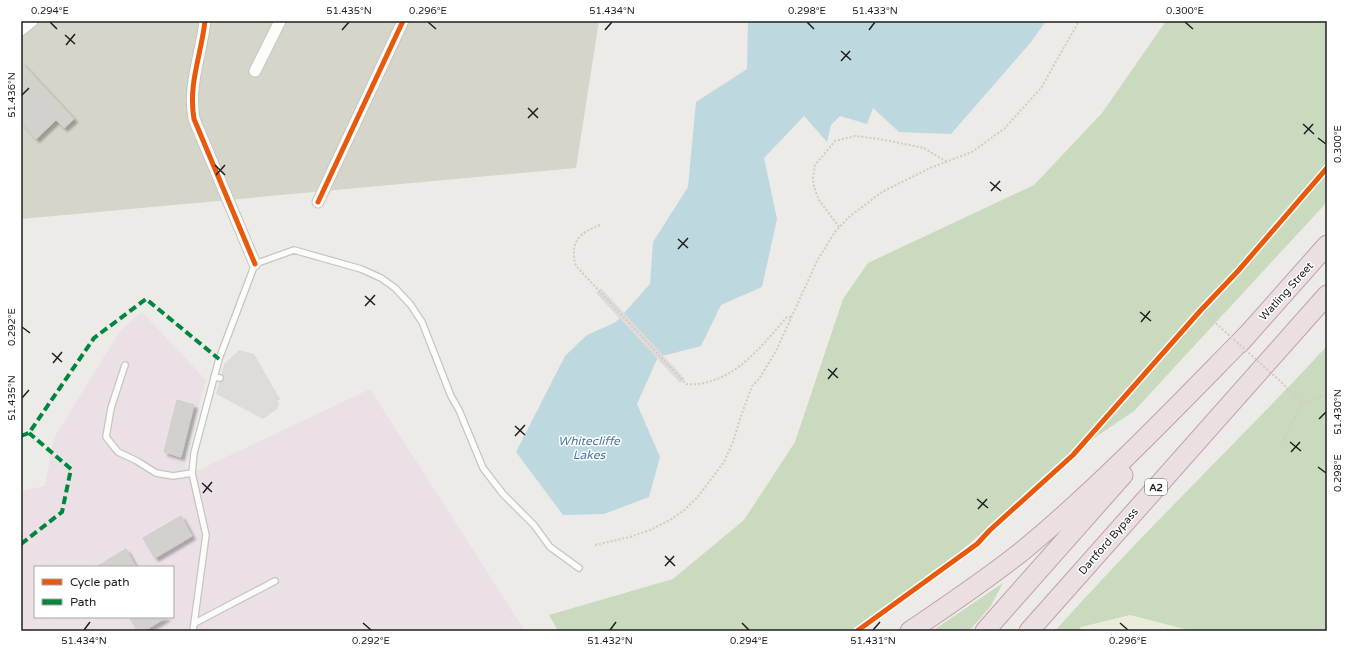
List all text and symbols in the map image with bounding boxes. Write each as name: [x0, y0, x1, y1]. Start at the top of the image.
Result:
text: 0.294°E: [31, 5, 69, 17]
text: 51.435°N: [326, 5, 372, 17]
text: 0.296°E: [409, 5, 447, 17]
text: 51.434°N: [589, 5, 635, 17]
text: 0.298°E: [788, 5, 826, 17]
text: 51.433°N: [852, 5, 898, 17]
text: 0.300°E: [1166, 5, 1204, 17]
text: 51.436°N: [6, 72, 18, 118]
text: 0.300°E: [1332, 125, 1344, 163]
street label: Watling Street: [1257, 259, 1316, 323]
text: 0.292°E: [6, 308, 18, 346]
text: 51.435°N: [6, 375, 18, 421]
text: 51.430°N: [1332, 389, 1344, 435]
water label: Whitecliffe Lakes: [558, 434, 621, 462]
text: 0.298°E: [1332, 454, 1344, 492]
road number: A2: [1145, 479, 1167, 495]
street label: Dartford Bypass: [1076, 505, 1141, 577]
legend: [34, 566, 174, 618]
text: Cycle path: [70, 575, 129, 589]
text: Path: [70, 595, 96, 609]
text: 51.434°N: [61, 635, 107, 647]
text: 0.292°E: [352, 635, 390, 647]
text: 51.432°N: [587, 635, 633, 647]
text: 0.294°E: [730, 635, 768, 647]
text: 51.431°N: [850, 635, 896, 647]
text: 0.296°E: [1109, 635, 1147, 647]

